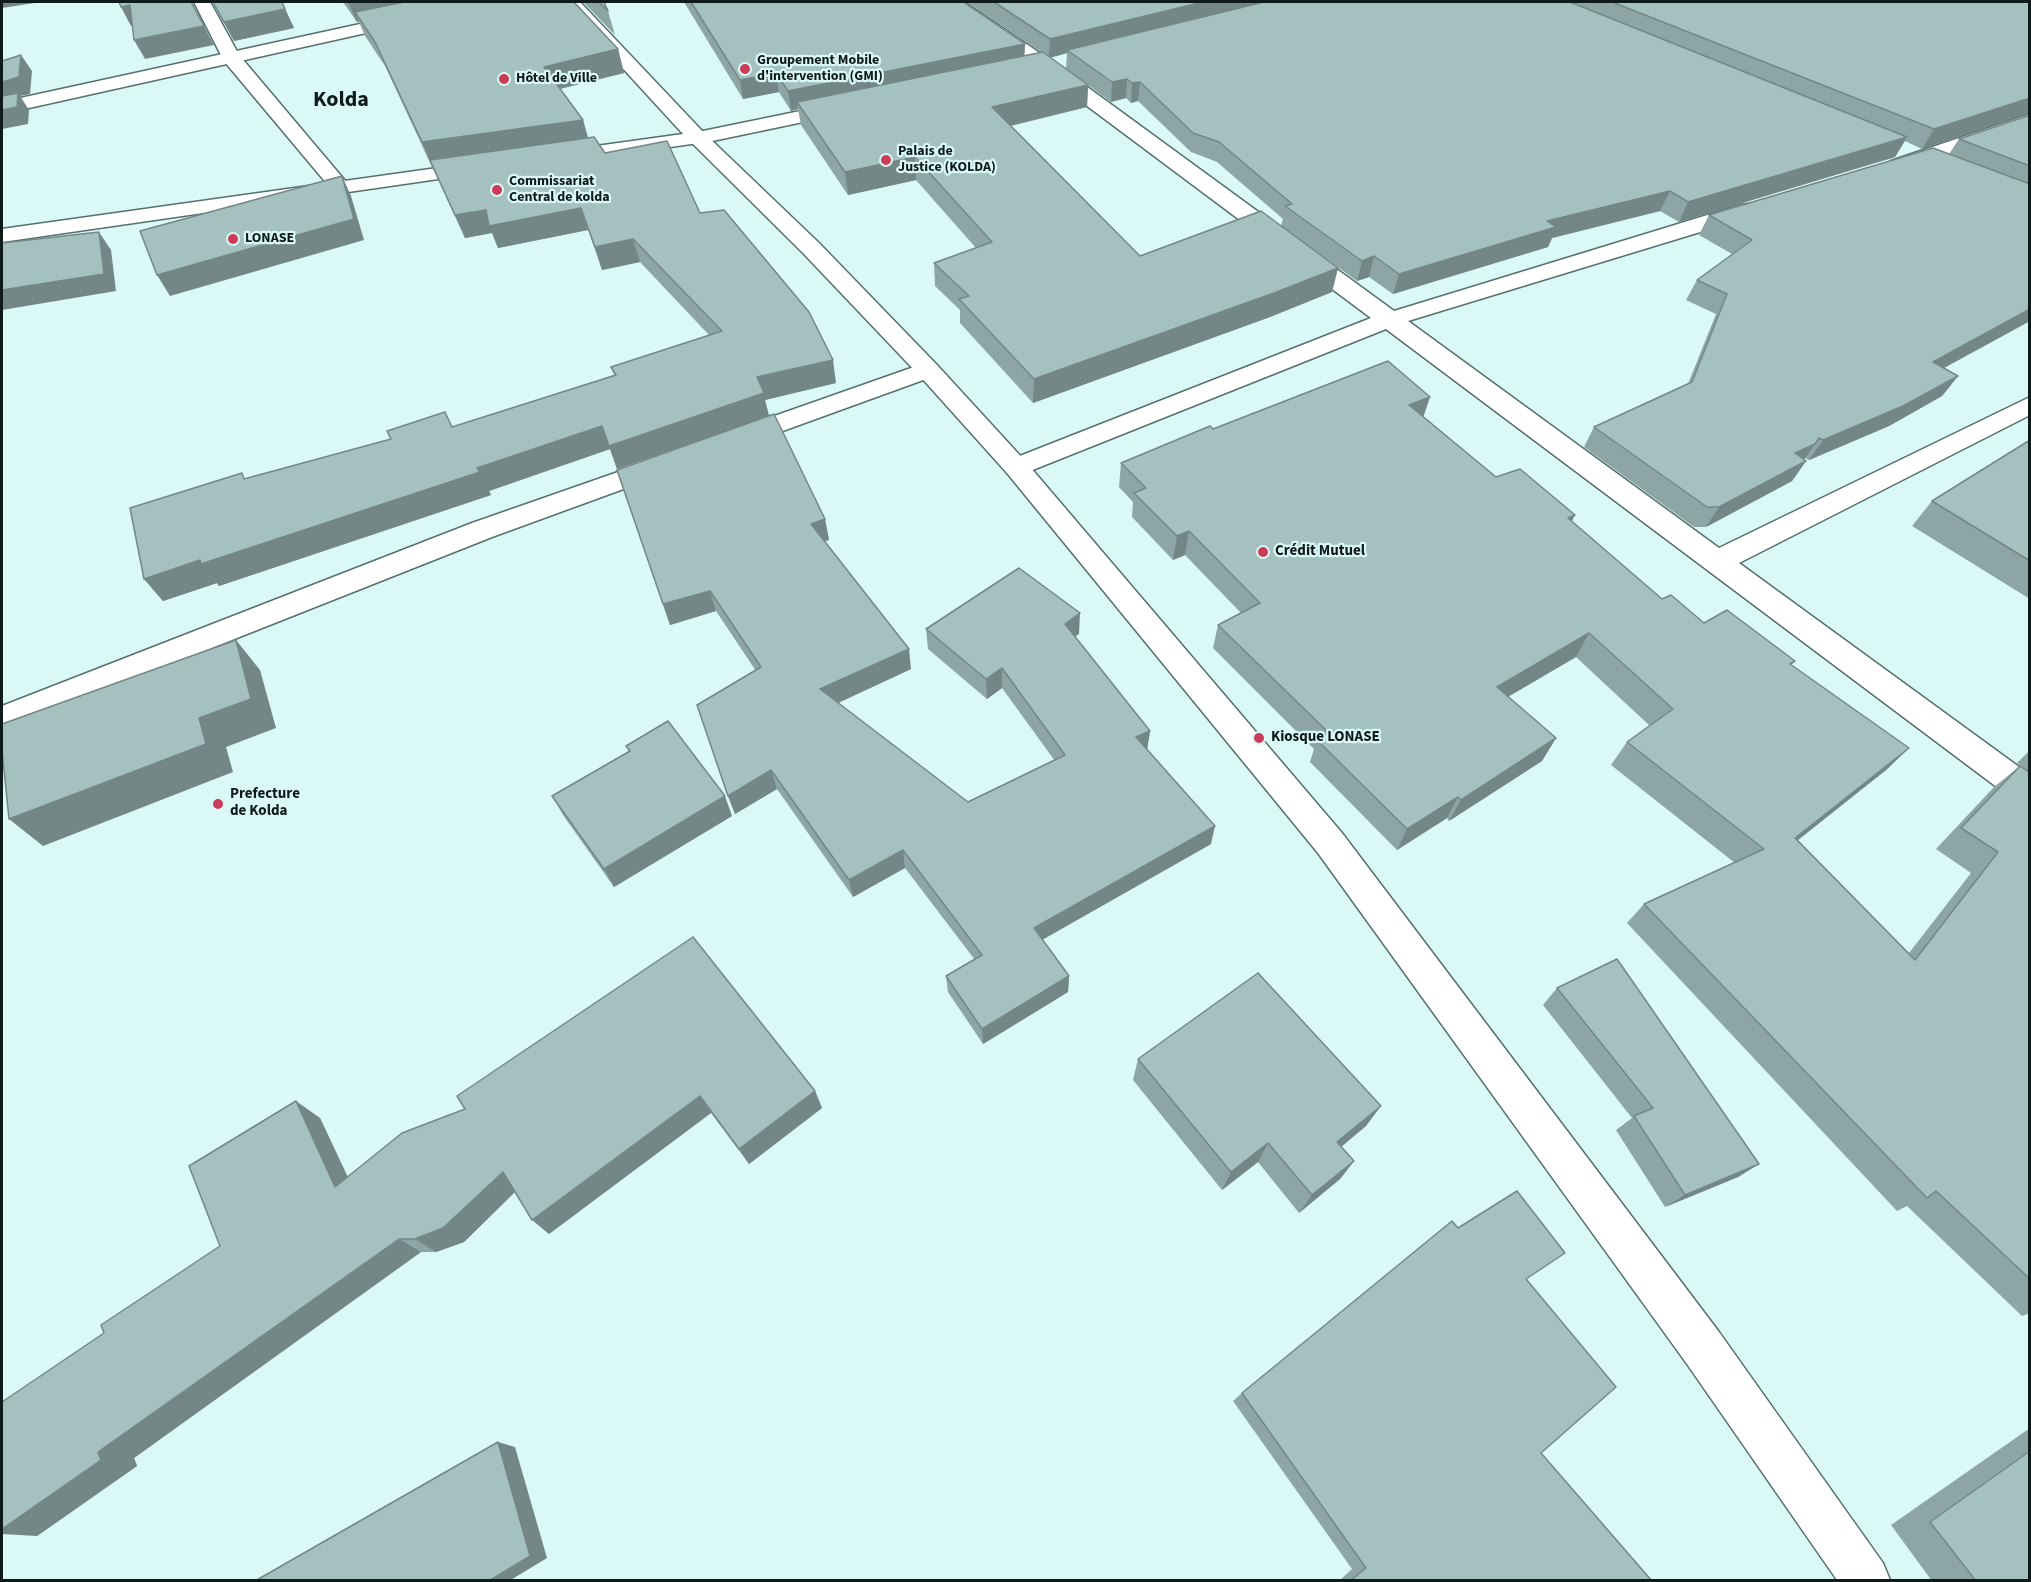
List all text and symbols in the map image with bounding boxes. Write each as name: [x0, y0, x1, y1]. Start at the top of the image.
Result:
place label: Groupement Mobile d'intervention (GMI): [757, 53, 883, 86]
marker: Groupement Mobile d'intervention (GMI): [738, 62, 752, 76]
place label: Hôtel de Ville: [516, 71, 597, 87]
marker: Hôtel de Ville: [497, 72, 511, 86]
district label: Kolda: [313, 88, 369, 114]
place label: Palais de Justice (KOLDA): [898, 144, 996, 176]
marker: Palais de Justice (KOLDA): [879, 153, 893, 167]
place label: Commissariat Central de kolda: [509, 174, 610, 206]
marker: Commissariat Central de kolda: [490, 183, 504, 197]
place label: LONASE: [245, 231, 294, 247]
marker: LONASE: [226, 232, 240, 246]
place label: Crédit Mutuel: [1275, 543, 1365, 561]
marker: Crédit Mutuel: [1256, 545, 1270, 559]
place label: Kiosque LONASE: [1271, 729, 1380, 747]
marker: Kiosque LONASE: [1252, 731, 1266, 745]
place label: Prefecture de Kolda: [230, 786, 300, 821]
marker: Prefecture de Kolda: [211, 797, 225, 811]

